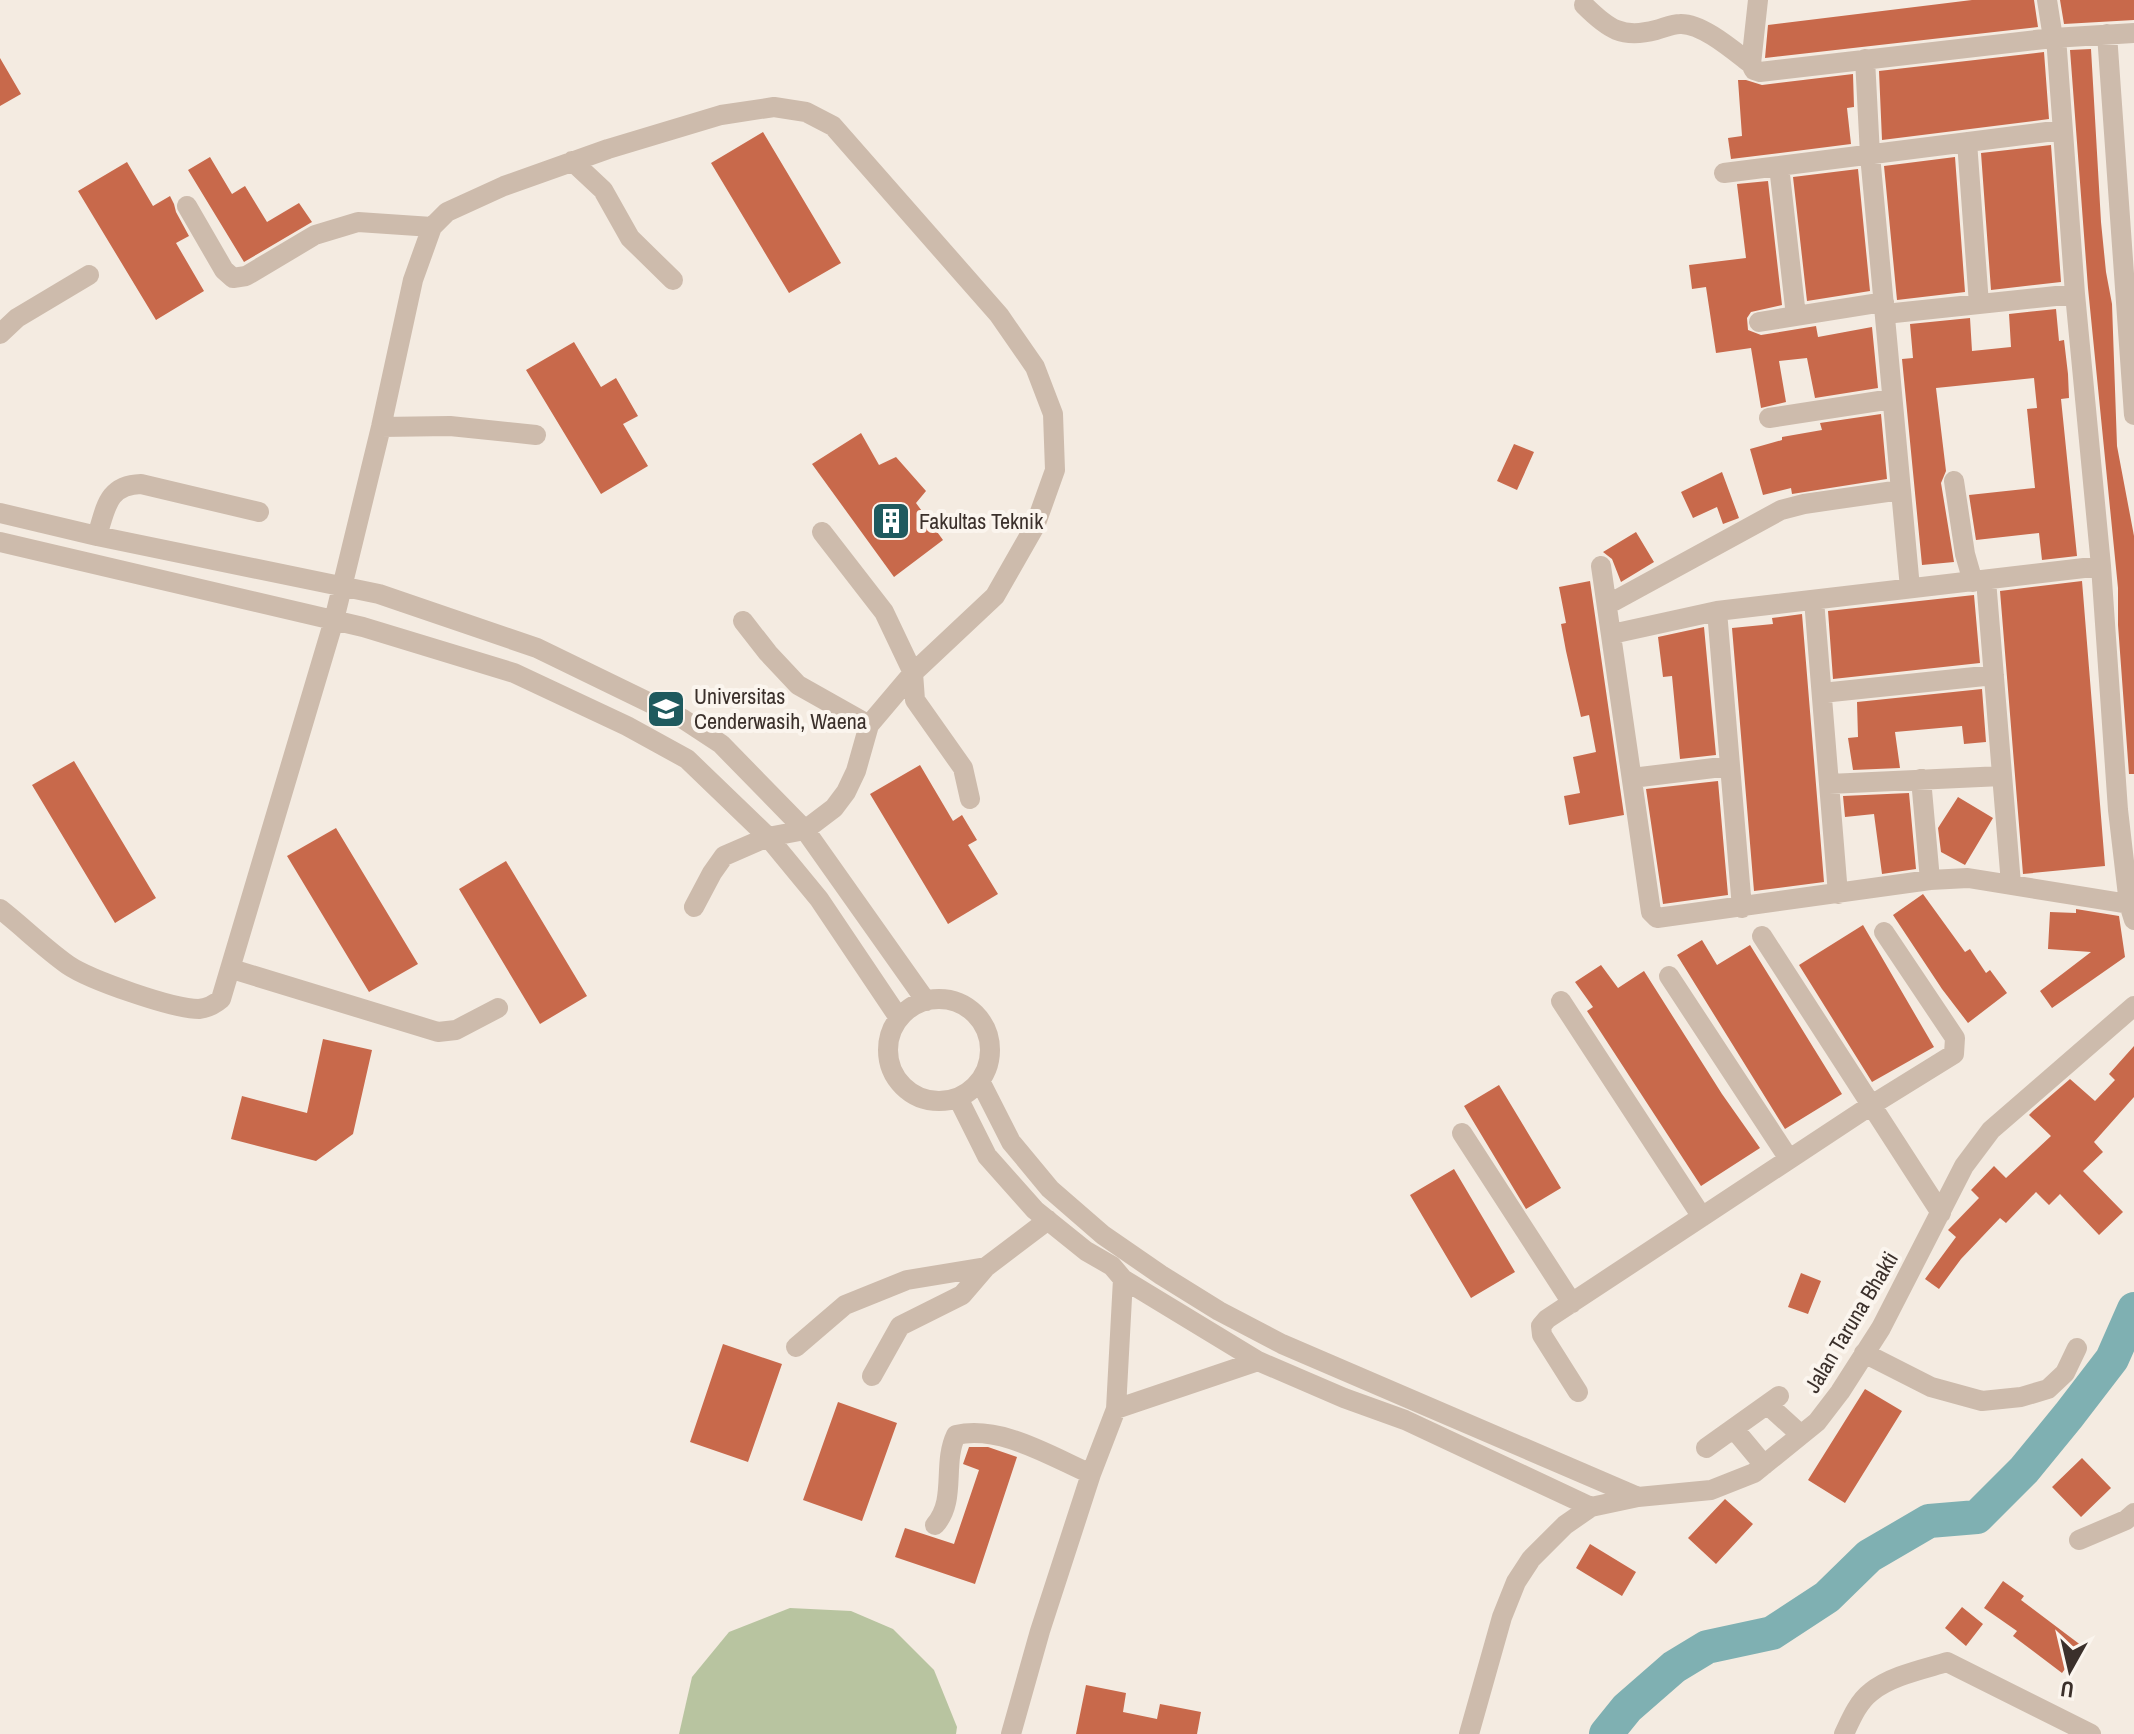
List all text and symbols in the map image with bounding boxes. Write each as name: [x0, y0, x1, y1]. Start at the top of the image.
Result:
building icon: Fakultas Teknik: [870, 500, 912, 542]
place label: Fakultas Teknik: [919, 506, 1044, 536]
place label: Universitas Cenderwasih, Waena: [694, 681, 867, 736]
school or university icon: Universitas Cenderwasih, Waena: [645, 688, 687, 730]
street label: Jalan Taruna Bhakti: [1797, 1246, 1905, 1398]
north arrow: [2030, 1630, 2110, 1710]
text: U: [2059, 1674, 2076, 1706]

